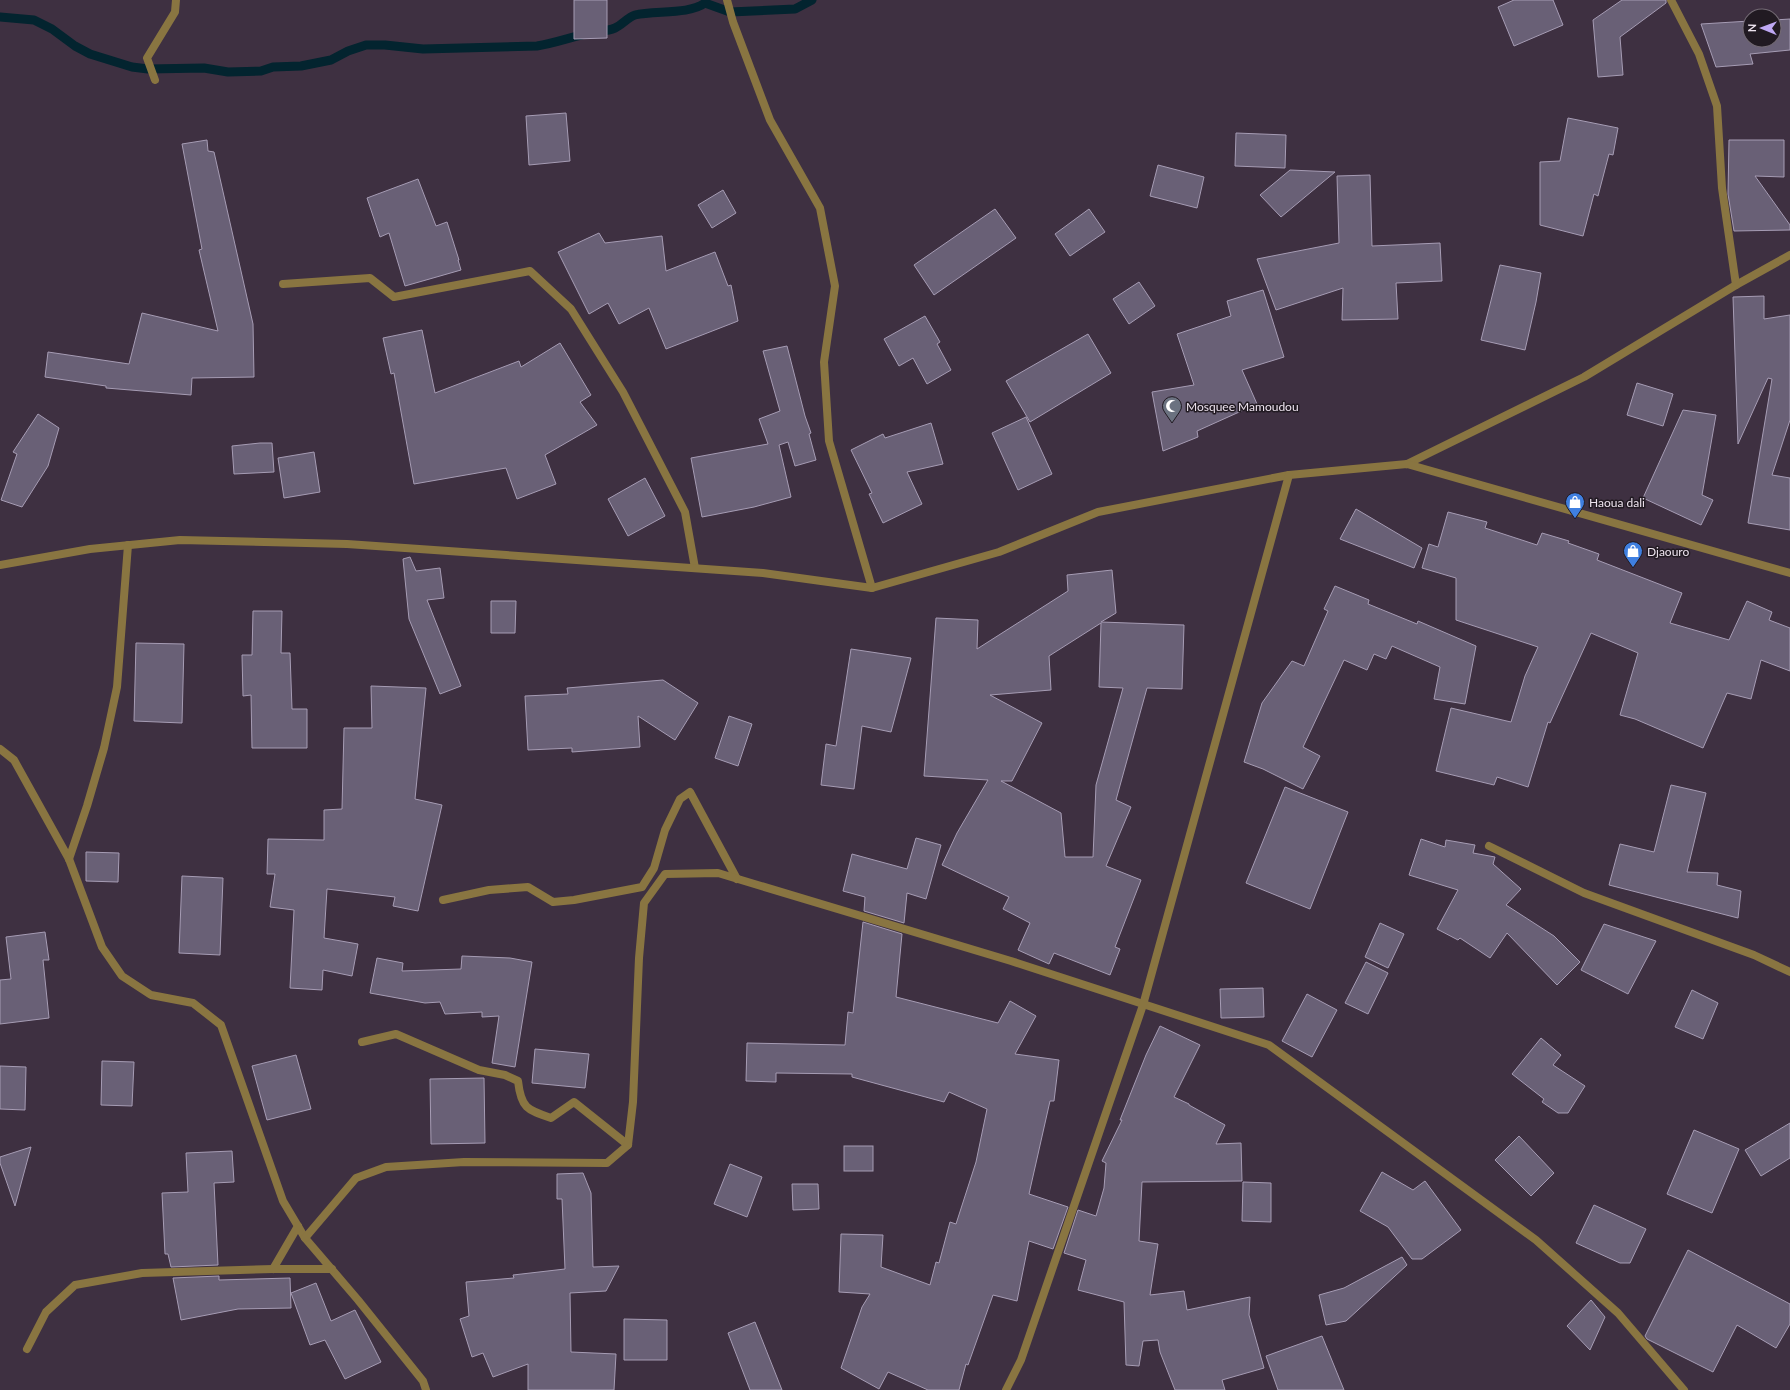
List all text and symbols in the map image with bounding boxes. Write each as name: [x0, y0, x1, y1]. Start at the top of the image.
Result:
north arrow: [1742, 8, 1782, 48]
text: N: [1745, 23, 1758, 32]
mosque icon: Mosquee Mamoudou: [1161, 395, 1183, 423]
place label: Mosquee Mamoudou: [1186, 399, 1299, 414]
shop icon: Haoua dali: [1564, 491, 1586, 519]
place label: Haoua dali: [1589, 495, 1645, 510]
shop icon: Djaouro: [1622, 540, 1644, 568]
place label: Djaouro: [1647, 544, 1689, 559]

